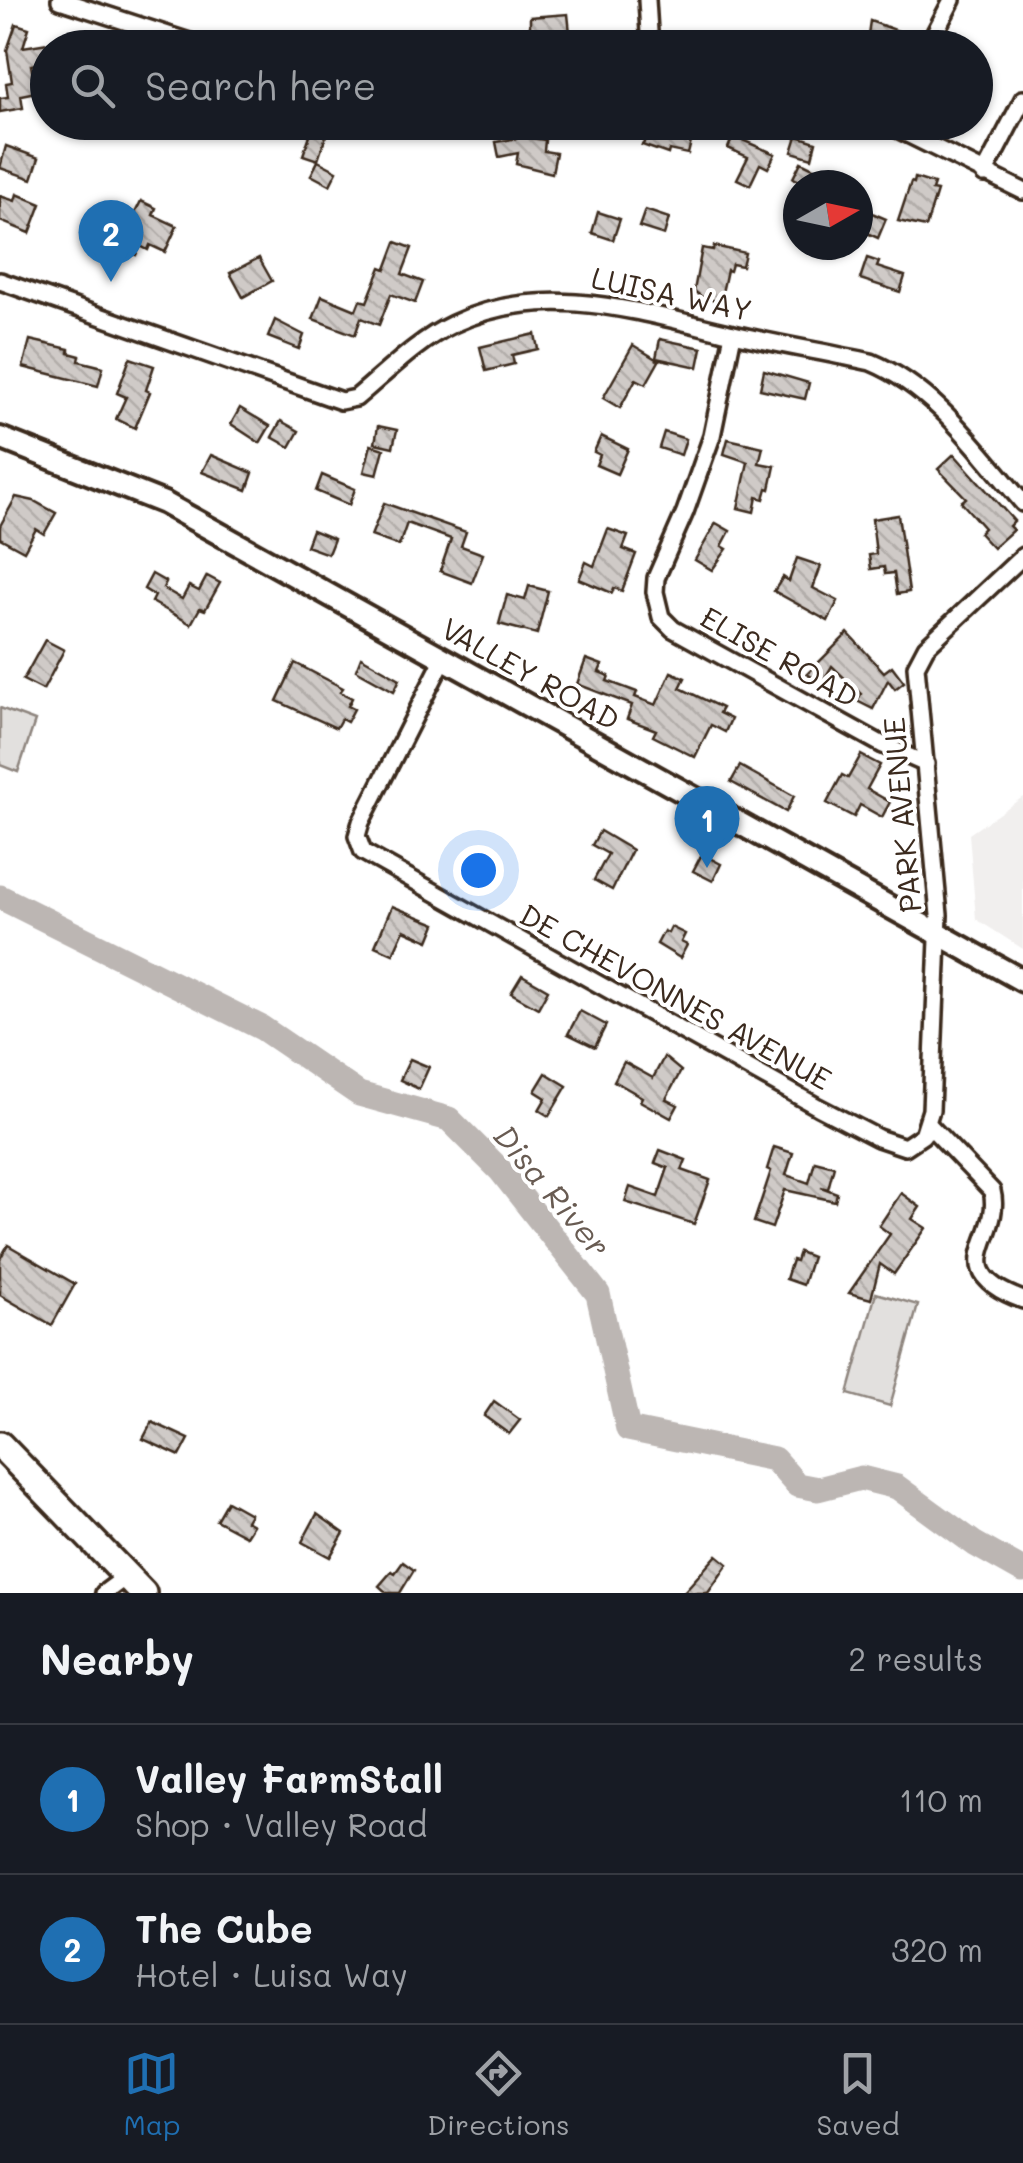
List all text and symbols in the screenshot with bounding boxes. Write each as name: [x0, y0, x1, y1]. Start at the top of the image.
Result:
search box: [30, 30, 993, 140]
icon: search: [65, 58, 120, 113]
text: Search here: [145, 60, 376, 110]
north arrow: [783, 170, 873, 260]
pin: 2: [78, 200, 144, 282]
street label: LUISA WAY: [588, 256, 756, 330]
street label: ELISE ROAD: [694, 596, 866, 716]
street label: VALLEY ROAD: [435, 608, 627, 738]
street label: PARK AVENUE: [873, 716, 929, 914]
pin: 1: [674, 786, 740, 868]
your location: [453, 845, 504, 896]
street label: DE CHEVONNES AVENUE: [513, 894, 839, 1098]
water label: Disa River: [485, 1115, 621, 1265]
text: Nearby: [40, 1631, 194, 1686]
text: 2 results: [848, 1637, 983, 1679]
text: Valley FarmStall: [135, 1753, 443, 1803]
text: 1: [65, 1778, 80, 1820]
text: 110 m: [899, 1778, 983, 1820]
text: Shop · Valley Road: [135, 1803, 427, 1845]
text: The Cube: [135, 1903, 313, 1953]
text: 2: [64, 1928, 81, 1970]
text: 320 m: [891, 1928, 983, 1970]
text: Hotel · Luisa Way: [135, 1953, 408, 1995]
tab: Map: [123, 2046, 180, 2142]
tab: Directions: [427, 2046, 570, 2142]
tab: Saved: [816, 2046, 900, 2142]

